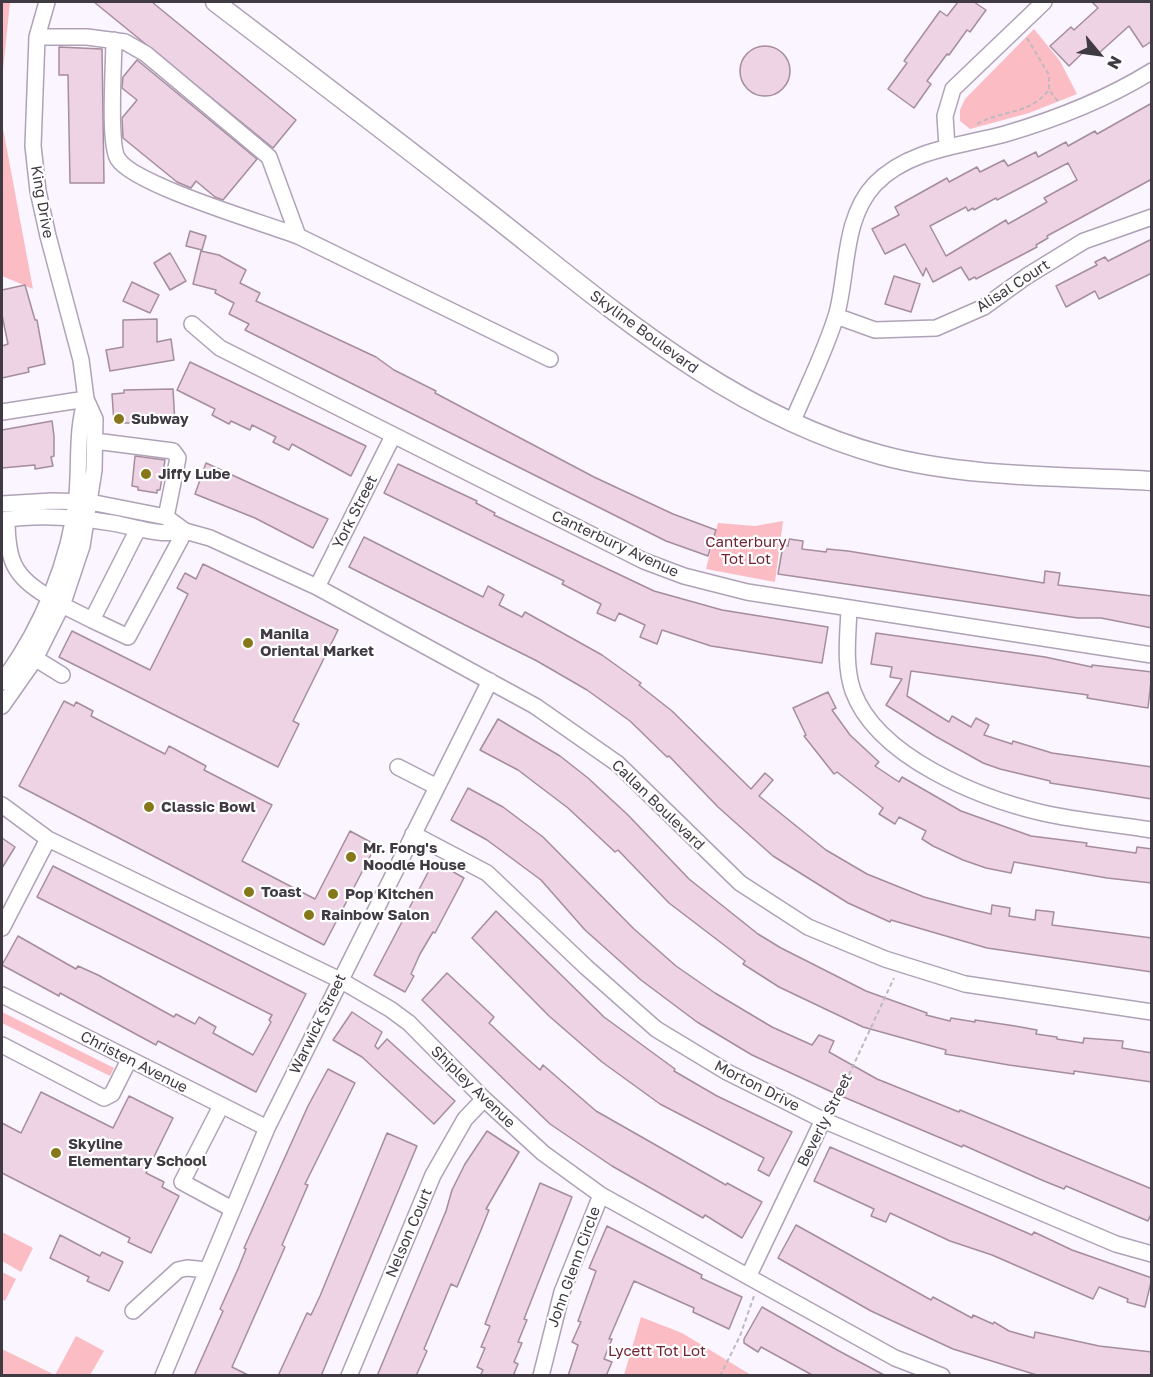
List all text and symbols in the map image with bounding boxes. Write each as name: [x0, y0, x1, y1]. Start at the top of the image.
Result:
north arrow: [1069, 24, 1129, 84]
text: N: [1103, 53, 1126, 73]
street label: King Drive: [27, 164, 57, 240]
street label: Alisal Court: [973, 256, 1053, 316]
street label: Skyline Boulevard: [586, 287, 702, 377]
place label: Subway: [131, 410, 189, 428]
marker: Subway: [112, 412, 126, 426]
place label: Jiffy Lube: [158, 465, 230, 483]
marker: Jiffy Lube: [139, 467, 153, 481]
street label: York Street: [329, 472, 381, 552]
street label: Canterbury Avenue: [549, 507, 681, 581]
park label: Canterbury Tot Lot: [705, 533, 787, 568]
place label: Manila Oriental Market: [260, 625, 374, 660]
marker: Manila Oriental Market: [241, 636, 255, 650]
street label: Callan Boulevard: [608, 756, 708, 854]
place label: Classic Bowl: [161, 798, 256, 816]
marker: Classic Bowl: [142, 800, 156, 814]
place label: Mr. Fong's Noodle House: [363, 839, 466, 874]
marker: Mr. Fong's Noodle House: [344, 850, 358, 864]
place label: Toast: [261, 883, 302, 901]
marker: Toast: [242, 885, 256, 899]
place label: Pop Kitchen: [345, 885, 433, 903]
marker: Pop Kitchen: [326, 887, 340, 901]
place label: Rainbow Salon: [321, 906, 429, 924]
marker: Rainbow Salon: [302, 908, 316, 922]
street label: Warwick Street: [286, 971, 350, 1077]
street label: Christen Avenue: [77, 1027, 191, 1097]
street label: Shipley Avenue: [427, 1042, 519, 1132]
street label: Morton Drive: [711, 1057, 803, 1115]
street label: Beverly Street: [794, 1070, 856, 1170]
place label: Skyline Elementary School: [68, 1135, 207, 1170]
marker: Skyline Elementary School: [49, 1146, 63, 1160]
street label: Nelson Court: [382, 1186, 436, 1280]
street label: John Glenn Circle: [544, 1204, 604, 1330]
park label: Lycett Tot Lot: [608, 1342, 706, 1360]

